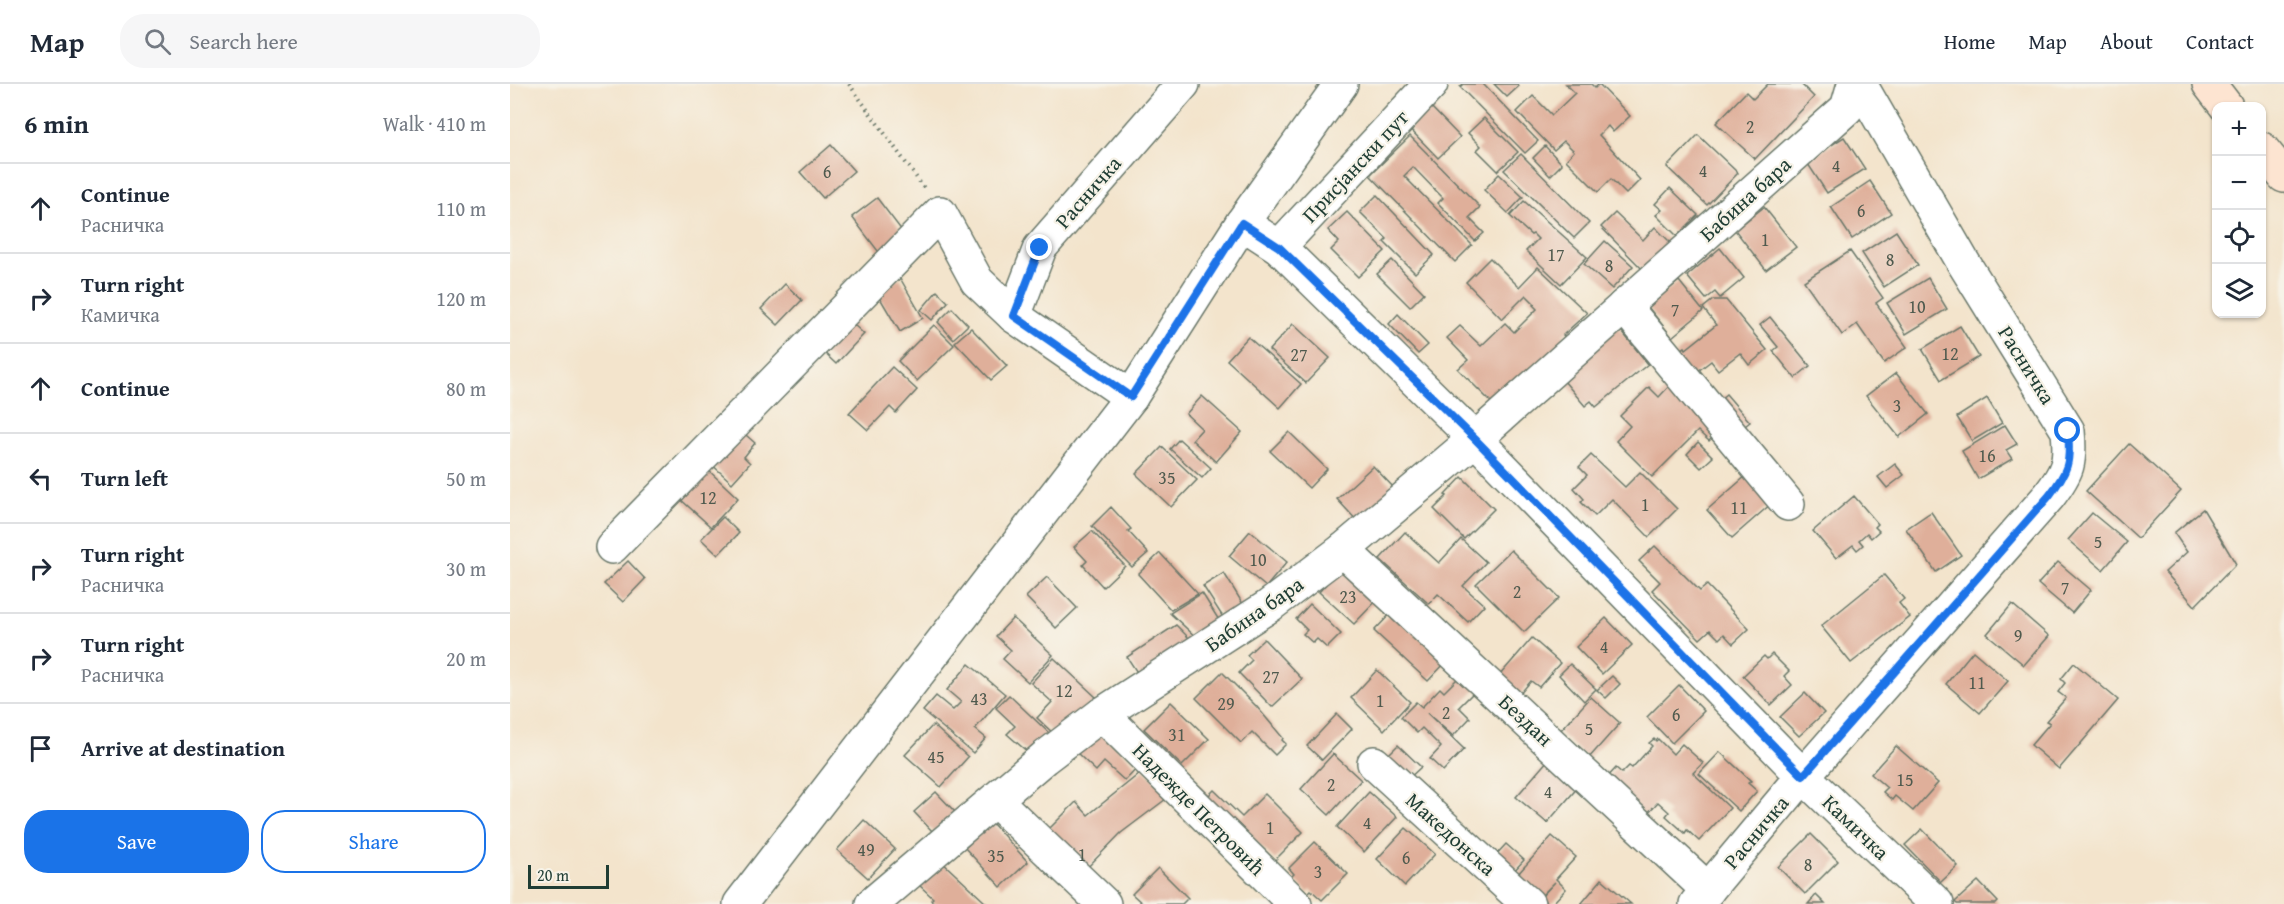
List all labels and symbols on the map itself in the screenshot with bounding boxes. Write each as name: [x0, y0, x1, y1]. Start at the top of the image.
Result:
street label: Присјански пут: [1294, 103, 1416, 229]
house number: 2: [1746, 113, 1754, 140]
street label: Расничка: [1048, 149, 1128, 235]
street label: Бабина бара: [1692, 149, 1798, 249]
house number: 4: [1832, 152, 1840, 179]
house number: 4: [1699, 157, 1707, 184]
house number: 6: [823, 158, 831, 185]
house number: 6: [1857, 197, 1865, 224]
house number: 1: [1761, 226, 1769, 253]
route end: [1026, 234, 1052, 260]
house number: 17: [1547, 241, 1565, 268]
house number: 8: [1886, 246, 1894, 273]
house number: 8: [1605, 252, 1613, 279]
house number: 10: [1908, 293, 1926, 320]
house number: 7: [1671, 296, 1679, 323]
street label: Расничка: [1991, 320, 2063, 410]
house number: 12: [1941, 340, 1959, 367]
house number: 27: [1290, 341, 1308, 368]
house number: 3: [1893, 392, 1901, 419]
route start: [2054, 417, 2080, 443]
house number: 16: [1978, 442, 1996, 469]
house number: 35: [1158, 464, 1176, 491]
house number: 12: [699, 484, 717, 511]
house number: 1: [1641, 491, 1649, 518]
house number: 11: [1730, 494, 1748, 521]
house number: 5: [2094, 528, 2102, 555]
house number: 10: [1249, 546, 1267, 573]
street label: Бабина бара: [1198, 569, 1310, 659]
house number: 7: [2061, 574, 2069, 601]
house number: 2: [1513, 578, 1521, 605]
house number: 23: [1339, 583, 1357, 610]
house number: 9: [2014, 622, 2022, 649]
house number: 4: [1600, 633, 1608, 660]
house number: 27: [1262, 663, 1280, 690]
house number: 11: [1968, 669, 1986, 696]
house number: 12: [1055, 677, 1073, 704]
house number: 43: [970, 685, 988, 712]
house number: 1: [1376, 687, 1384, 714]
street label: Бездан: [1492, 687, 1560, 753]
house number: 29: [1217, 690, 1235, 717]
house number: 2: [1442, 699, 1450, 726]
house number: 6: [1672, 701, 1680, 728]
house number: 5: [1585, 715, 1593, 742]
house number: 31: [1168, 721, 1186, 748]
street label: Надежде Петровић: [1126, 736, 1273, 883]
house number: 45: [927, 743, 945, 770]
house number: 15: [1896, 766, 1914, 793]
house number: 2: [1327, 771, 1335, 798]
house number: 4: [1544, 778, 1552, 805]
street label: Македонска: [1399, 785, 1503, 883]
street label: Камичка: [1816, 787, 1896, 867]
street label: Расничка: [1716, 789, 1796, 875]
house number: 4: [1363, 809, 1371, 836]
house number: 1: [1266, 814, 1274, 841]
house number: 49: [857, 836, 875, 863]
house number: 1: [1078, 841, 1086, 868]
house number: 35: [987, 842, 1005, 869]
house number: 6: [1402, 844, 1410, 871]
house number: 8: [1804, 851, 1812, 878]
house number: 3: [1314, 858, 1322, 885]
scale bar: [528, 862, 609, 890]

